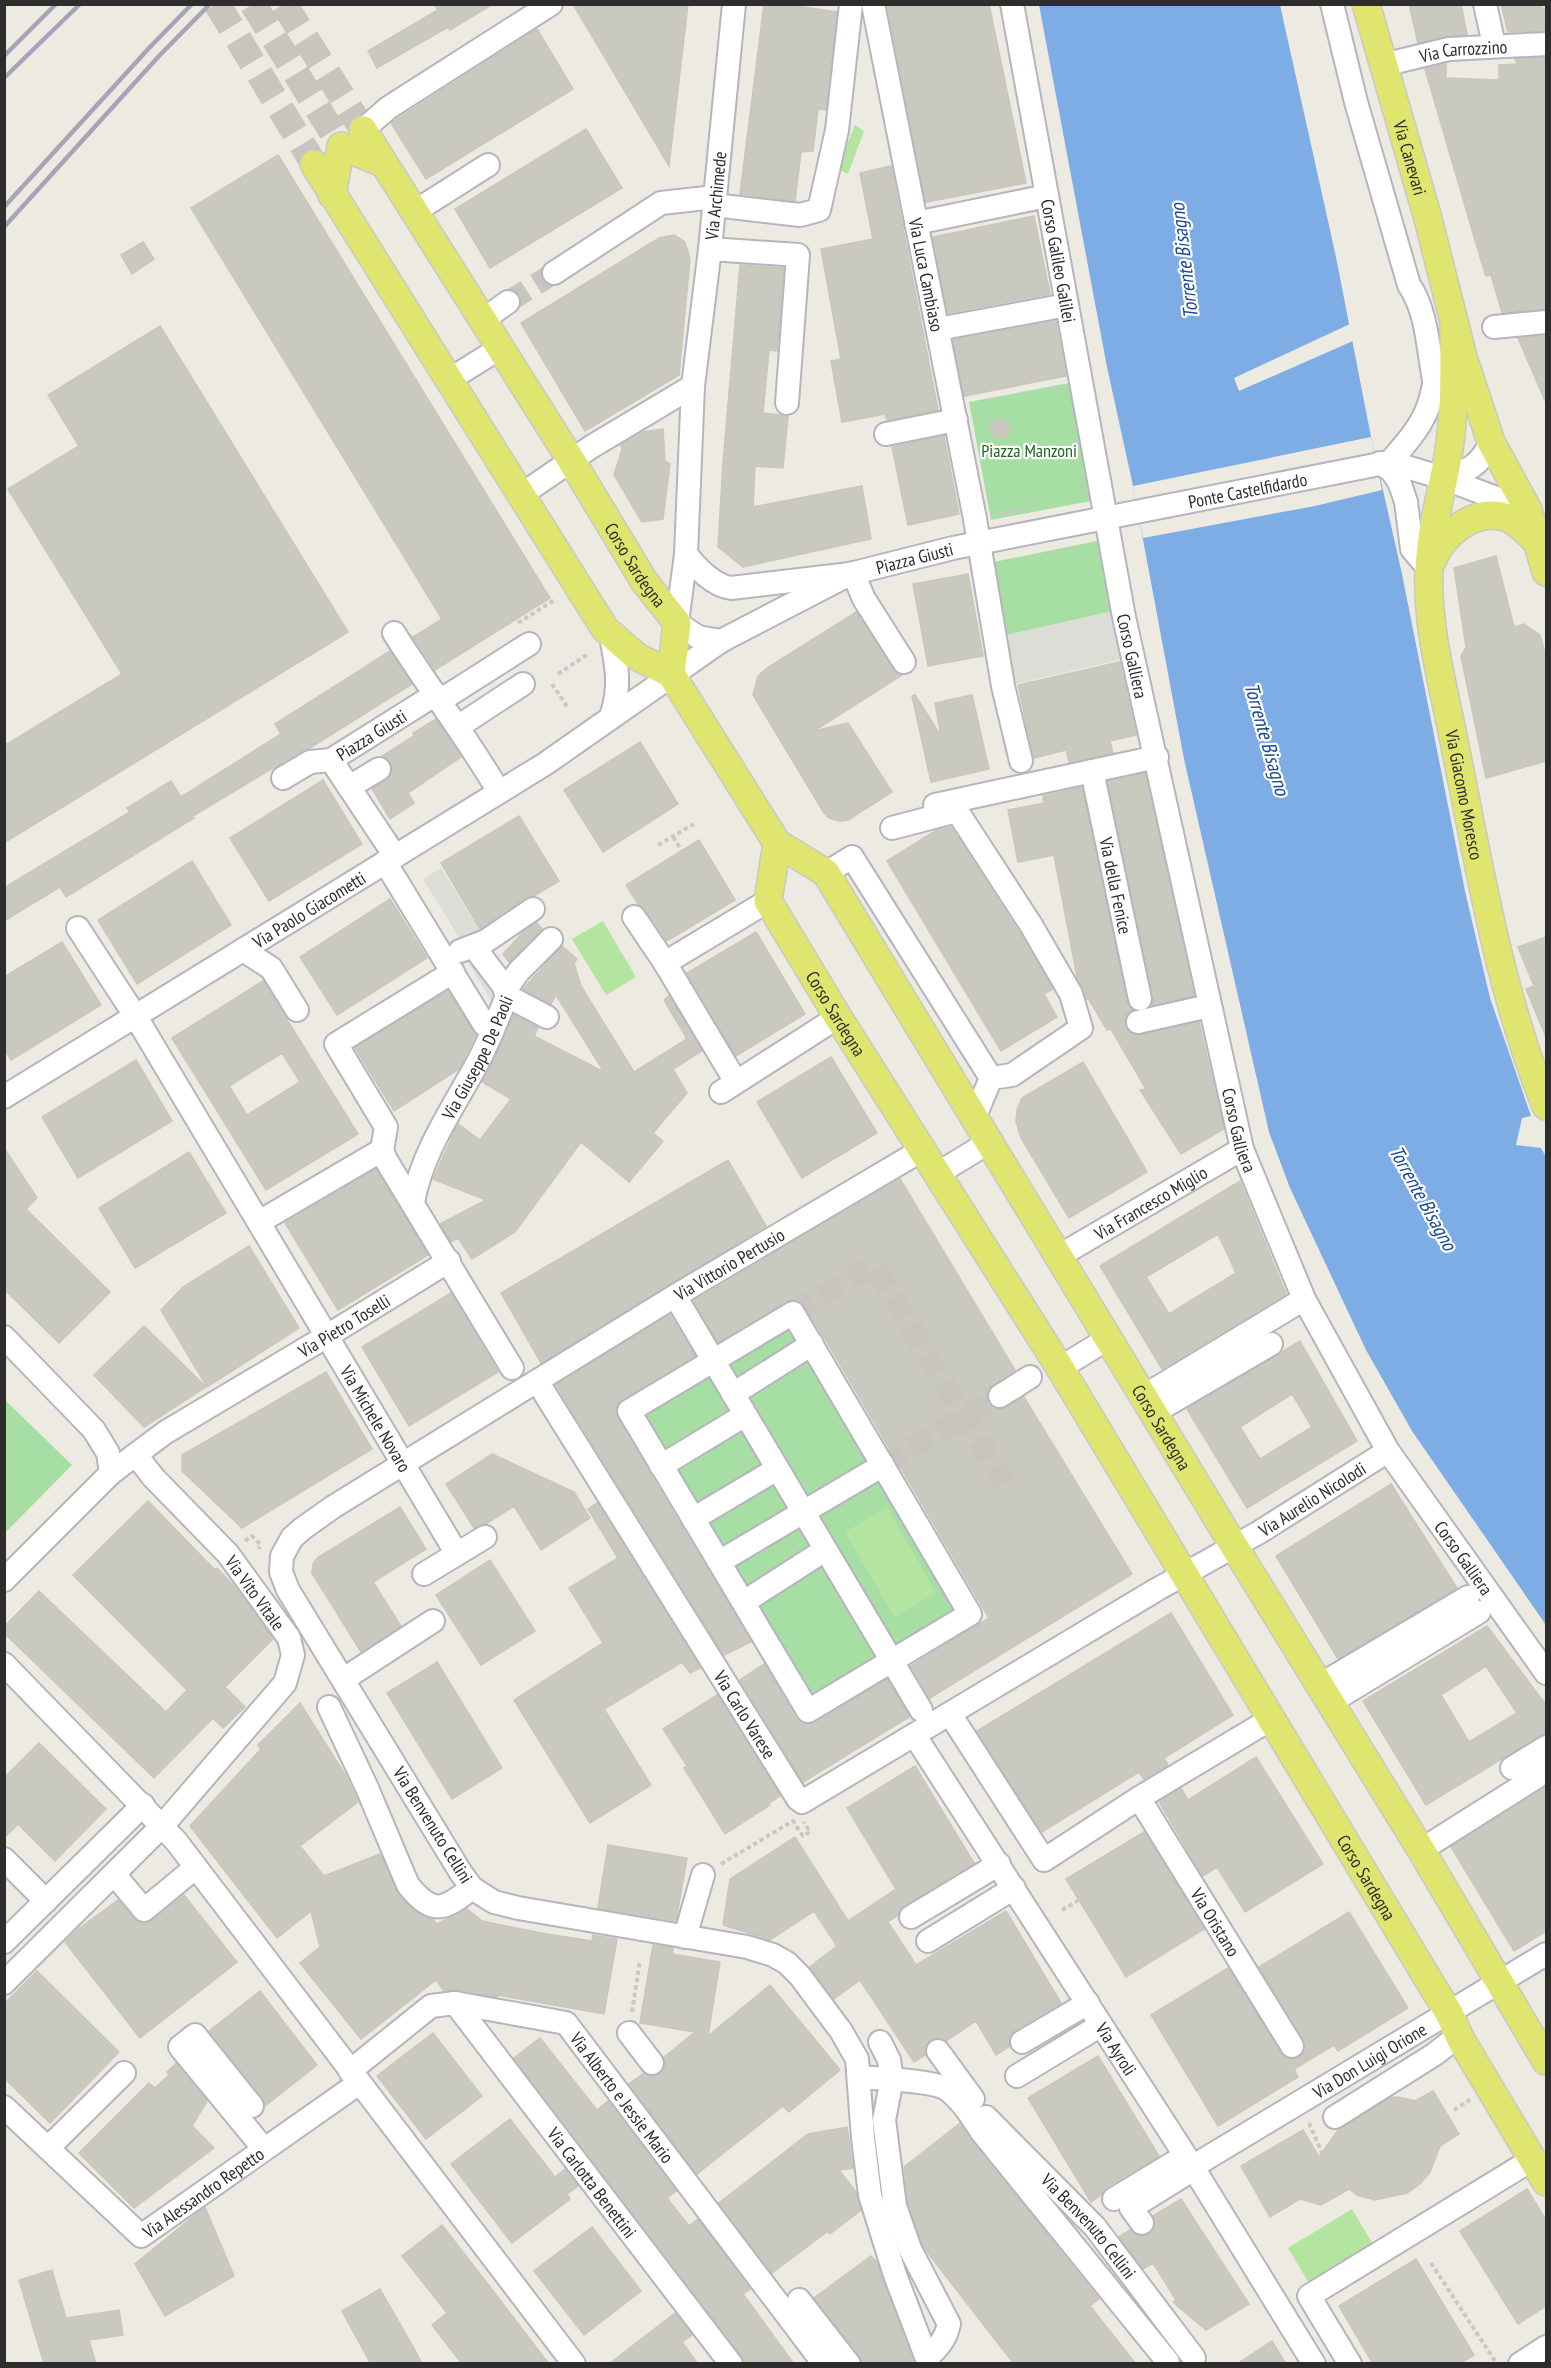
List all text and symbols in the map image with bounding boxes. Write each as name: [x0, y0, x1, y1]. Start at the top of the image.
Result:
street label: Via Carrozzino: [1416, 35, 1508, 68]
street label: Via Canevari: [1388, 117, 1432, 198]
street label: Via Archimede: [699, 150, 731, 242]
street label: Corso Galileo Galilei: [1036, 197, 1081, 324]
water label: Torrente Bisagno: [1164, 201, 1204, 320]
street label: Via Luca Cambiaso: [904, 215, 949, 334]
park label: Piazza Manzoni: [981, 439, 1077, 462]
street label: Ponte Castelfidardo: [1186, 467, 1309, 513]
street label: Corso Sardegna: [600, 518, 671, 611]
street label: Piazza Giusti: [873, 537, 955, 579]
street label: Corso Galliera: [1112, 611, 1153, 700]
water label: Torrente Bisagno: [1239, 680, 1296, 800]
street label: Piazza Giusti: [332, 704, 411, 765]
street label: Via Giacomo Moresco: [1440, 727, 1489, 862]
street label: Via della Fenice: [1095, 834, 1137, 936]
street label: Via Paolo Giacometti: [247, 866, 370, 953]
street label: Corso Sardegna: [801, 966, 871, 1060]
street label: Via Giuseppe De Paoli: [436, 992, 517, 1124]
street label: Corso Galliera: [1217, 1086, 1262, 1176]
water label: Torrente Bisagno: [1384, 1141, 1463, 1256]
street label: Via Francesco Miglio: [1089, 1160, 1211, 1245]
street label: Via Vittorio Pertusio: [669, 1222, 789, 1306]
street label: Via Pietro Toselli: [293, 1289, 394, 1363]
street label: Via Michele Novaro: [335, 1360, 417, 1476]
street label: Corso Sardegna: [1127, 1380, 1197, 1474]
street label: Via Aurelio Nicolodi: [1253, 1457, 1370, 1542]
street label: Corso Galliera: [1430, 1516, 1498, 1599]
street label: Via Vito Vitale: [220, 1550, 290, 1635]
street label: Via Carlo Varese: [709, 1665, 781, 1763]
street label: Via Benvenuto Cellini: [388, 1762, 478, 1887]
street label: Corso Sardegna: [1332, 1830, 1401, 1924]
street label: Via Oristano: [1185, 1883, 1245, 1961]
street label: Via Ayroli: [1090, 2017, 1142, 2079]
street label: Via Don Luigi Orione: [1308, 2017, 1430, 2104]
street label: Via Alberto e Jessie Mario: [565, 2026, 679, 2168]
street label: Via Carlotta Benettini: [542, 2122, 642, 2242]
street label: Via Alessandro Repetto: [137, 2142, 268, 2243]
street label: Via Benvenuto Cellini: [1036, 2168, 1141, 2283]

